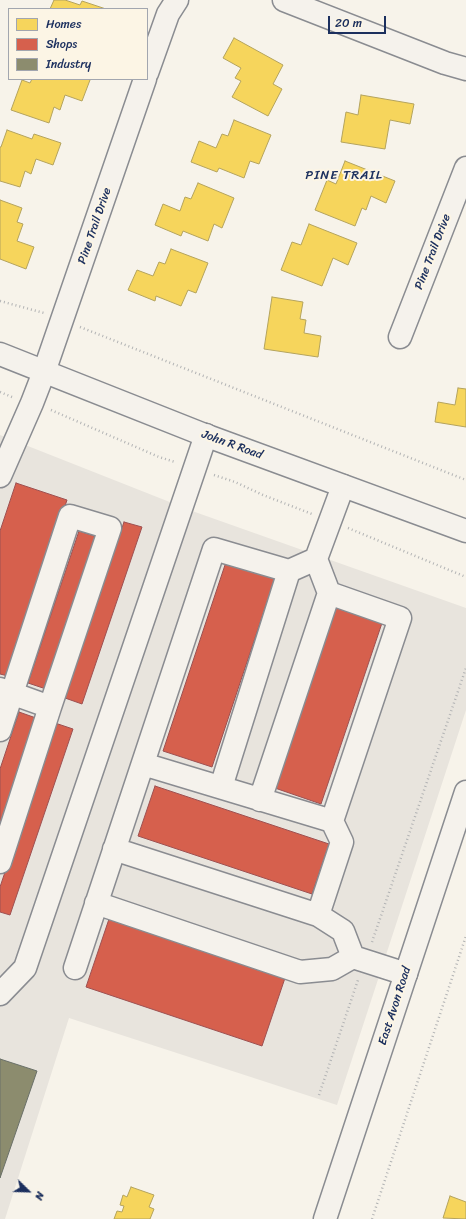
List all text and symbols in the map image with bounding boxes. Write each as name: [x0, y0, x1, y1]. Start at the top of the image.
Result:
legend: [8, 8, 148, 80]
scale bar: [330, 8, 388, 34]
text: 20 m: [335, 12, 362, 34]
text: Homes: [46, 13, 82, 35]
text: Shops: [46, 33, 77, 55]
text: Industry: [46, 53, 91, 75]
district label: PINE TRAIL: [306, 168, 382, 184]
street label: Pine Trail Drive: [75, 186, 115, 266]
street label: Pine Trail Drive: [412, 212, 454, 292]
street label: John R Road: [200, 427, 264, 463]
street label: East Avon Road: [376, 965, 414, 1047]
north arrow: [8, 1171, 48, 1211]
text: N: [29, 1189, 50, 1203]

